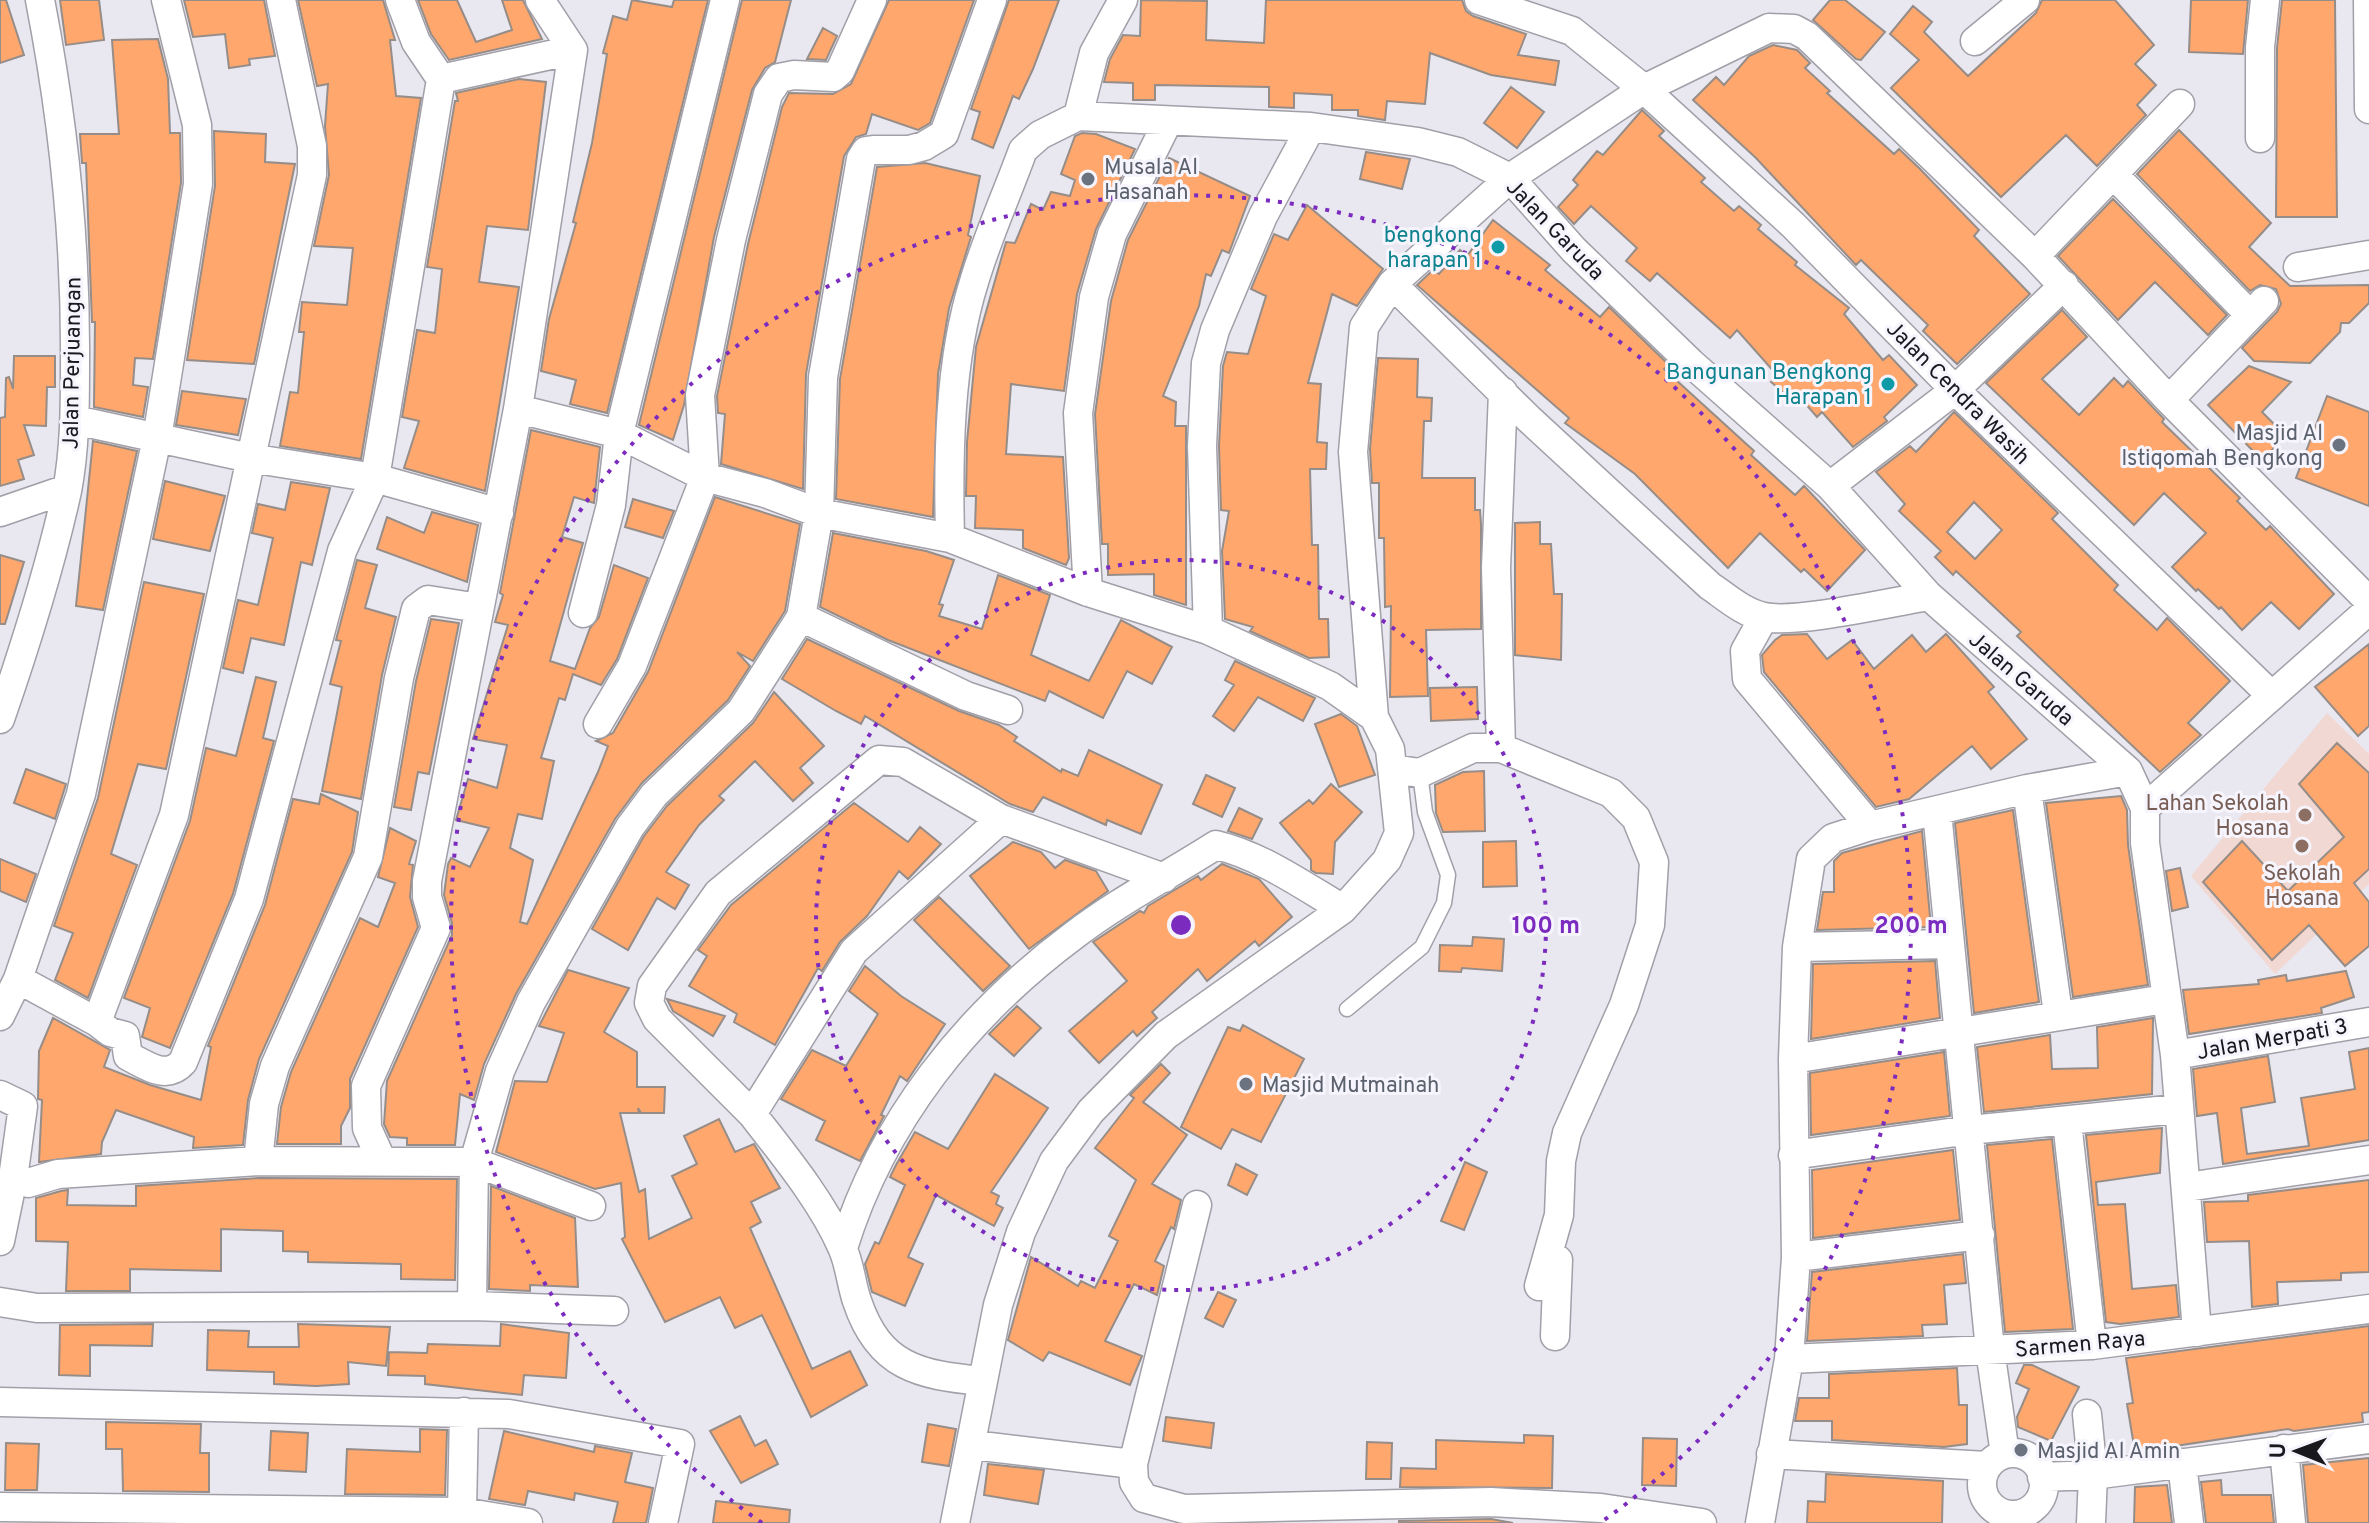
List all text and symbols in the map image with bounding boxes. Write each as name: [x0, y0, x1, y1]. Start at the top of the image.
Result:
place label: Musala Al Hasanah: [1104, 155, 1198, 207]
marker: Musala Al Hasanah: [1079, 170, 1097, 188]
street label: Jalan Garuda: [1499, 174, 1609, 287]
place label: bengkong harapan 1: [1384, 223, 1482, 275]
marker: bengkong harapan 1: [1489, 238, 1507, 256]
street label: Jalan Perjuangan: [58, 276, 89, 450]
street label: Jalan Cendra Wasih: [1880, 316, 2035, 471]
place label: Bangunan Bengkong Harapan 1: [1666, 360, 1872, 412]
marker: Bangunan Bengkong Harapan 1: [1879, 375, 1897, 393]
place label: Masjid Al Istiqomah Bengkong: [2121, 421, 2323, 473]
marker: Masjid Al Istiqomah Bengkong: [2330, 436, 2348, 454]
street label: Jalan Garuda: [1962, 627, 2078, 733]
place label: Lahan Sekolah Hosana: [2146, 791, 2289, 843]
marker: Lahan Sekolah Hosana: [2296, 806, 2314, 824]
marker: Sekolah Hosana: [2293, 837, 2311, 855]
place label: Sekolah Hosana: [2263, 861, 2341, 913]
centre of rings: [1167, 911, 1195, 939]
text: 100 m: [1512, 912, 1580, 942]
text: 200 m: [1874, 912, 1948, 942]
street label: Jalan Merpati 3: [2195, 1014, 2350, 1067]
place label: Masjid Mutmainah: [1262, 1073, 1440, 1100]
marker: Masjid Mutmainah: [1237, 1075, 1255, 1093]
street label: Sarmen Raya: [2014, 1326, 2147, 1365]
north arrow: [2257, 1411, 2337, 1491]
place label: Masjid Al Amin: [2037, 1439, 2180, 1466]
marker: Masjid Al Amin: [2012, 1441, 2030, 1459]
text: U: [2266, 1443, 2293, 1459]

